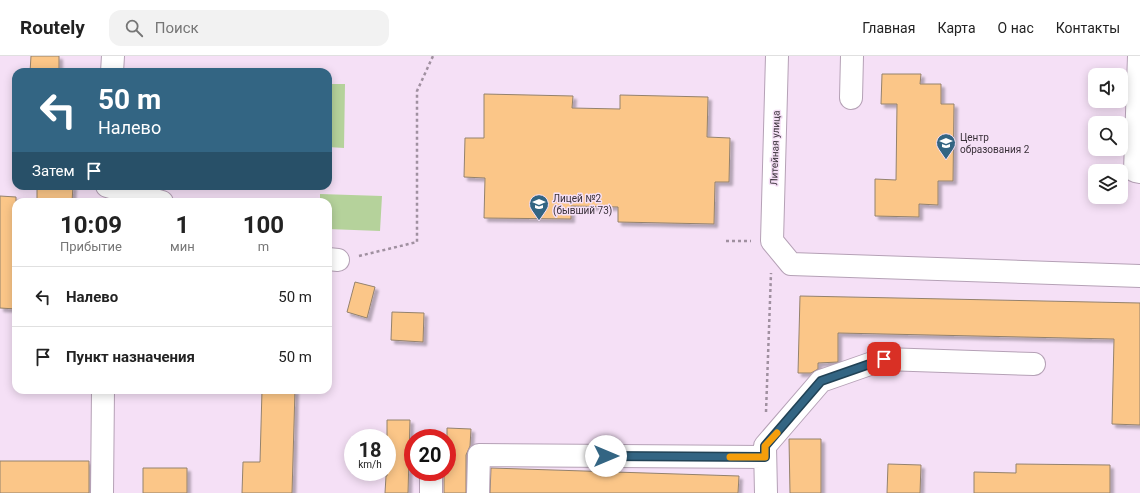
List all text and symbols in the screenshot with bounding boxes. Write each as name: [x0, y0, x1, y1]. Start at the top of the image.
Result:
search box: [109, 10, 389, 46]
text: Routely: [20, 16, 85, 39]
icon: search: [123, 17, 145, 39]
text: Поиск: [155, 19, 199, 37]
text: Главная: [862, 20, 915, 36]
text: Карта: [937, 20, 976, 36]
text: О нас: [998, 20, 1034, 36]
text: Контакты: [1056, 20, 1120, 36]
map controls: [1088, 68, 1128, 204]
button: sound: [1088, 68, 1128, 108]
text: 50 m: [98, 83, 161, 116]
icon: left: [32, 84, 84, 136]
street label: Литейная улица: [768, 110, 782, 186]
button: search: [1088, 116, 1128, 156]
text: Налево: [98, 117, 161, 138]
school or university icon: Центр образования 2: [935, 132, 957, 160]
place label: Центр образования 2: [960, 132, 1030, 155]
icon: arrive: [83, 160, 105, 182]
text: Затем: [32, 162, 75, 180]
button: layers: [1088, 164, 1128, 204]
school or university icon: Лицей №2 (бывший 73): [528, 193, 550, 221]
place label: Лицей №2 (бывший 73): [553, 193, 612, 217]
text: 10:09: [60, 211, 122, 239]
text: 1: [175, 211, 189, 239]
text: 100: [243, 211, 284, 239]
text: Прибытие: [60, 239, 122, 254]
text: мин: [170, 239, 195, 254]
text: m: [258, 239, 269, 254]
icon: left: [32, 286, 54, 308]
text: Налево: [66, 288, 118, 306]
text: 50 m: [278, 288, 312, 306]
pin: [867, 342, 901, 376]
icon: arrive: [32, 346, 54, 368]
text: Пункт назначения: [66, 348, 195, 366]
text: 50 m: [278, 348, 312, 366]
icon: arrive: [873, 348, 895, 370]
speed limit sign: 20: [404, 429, 456, 481]
position arrow: [585, 435, 627, 477]
text: 18: [359, 438, 381, 462]
text: km/h: [358, 459, 382, 470]

